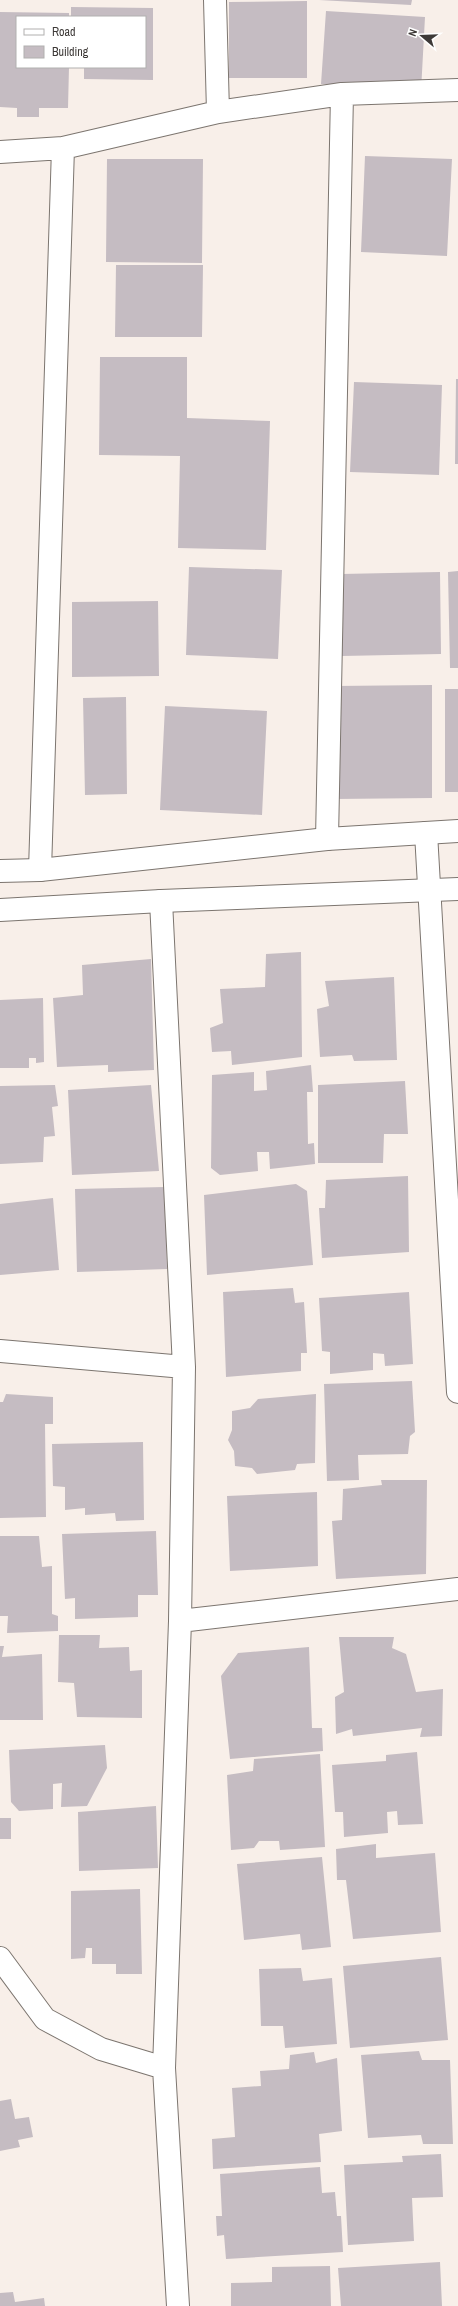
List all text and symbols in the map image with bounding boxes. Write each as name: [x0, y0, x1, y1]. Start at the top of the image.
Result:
legend: [16, 16, 146, 68]
north arrow: [402, 16, 442, 56]
text: Road: [52, 24, 76, 40]
text: N: [405, 27, 420, 38]
text: Building: [52, 44, 89, 60]

